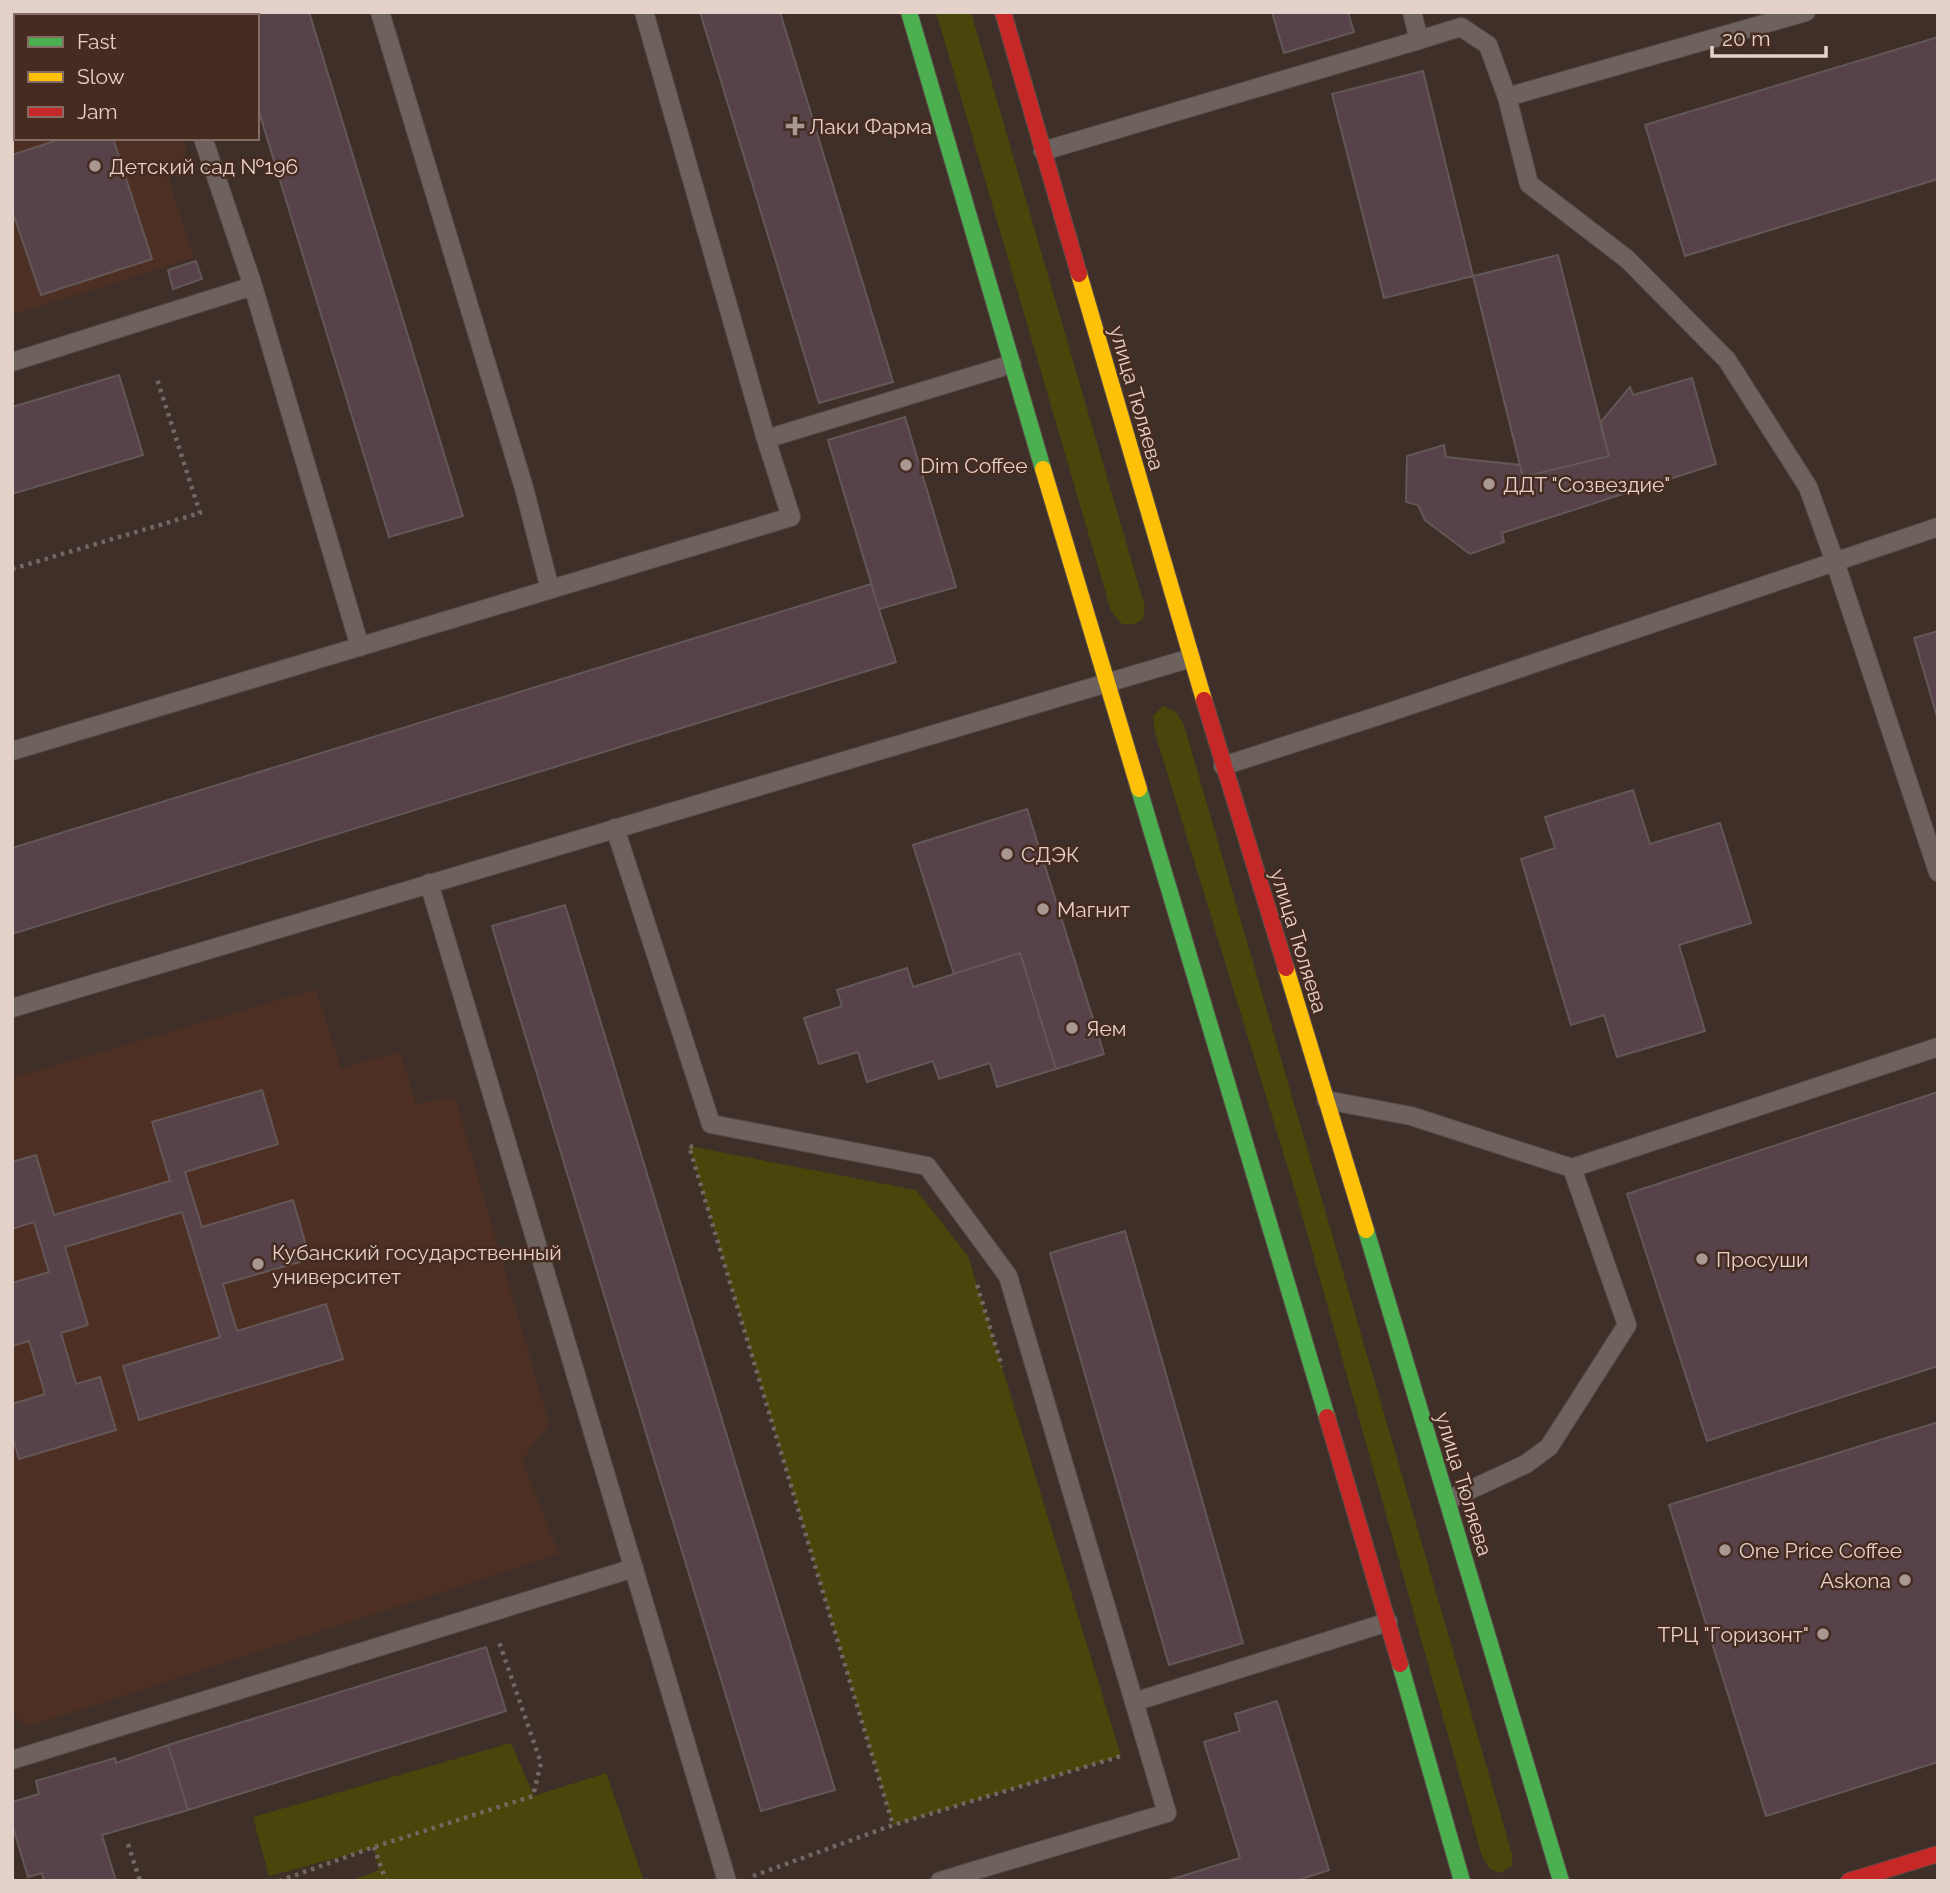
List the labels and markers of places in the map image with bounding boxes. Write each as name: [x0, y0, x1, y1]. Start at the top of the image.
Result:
place label: Лаки Фарма: [809, 114, 932, 139]
marker: Лаки Фарма: [787, 118, 803, 134]
place label: Детский сад №196: [109, 154, 298, 179]
marker: Детский сад №196: [87, 158, 103, 174]
place label: Dim Coffee: [920, 453, 1028, 478]
marker: Dim Coffee: [898, 457, 914, 473]
place label: ДДТ "Созвездие": [1503, 472, 1670, 497]
marker: ДДТ "Созвездие": [1481, 476, 1497, 492]
place label: СДЭК: [1021, 842, 1079, 867]
marker: СДЭК: [999, 846, 1015, 862]
place label: Магнит: [1057, 897, 1130, 922]
marker: Магнит: [1035, 901, 1051, 917]
place label: Яем: [1086, 1016, 1126, 1041]
marker: Яем: [1064, 1020, 1080, 1036]
place label: Кубанский государственный университет: [272, 1240, 562, 1289]
place label: Просуши: [1716, 1247, 1808, 1272]
marker: Просуши: [1694, 1251, 1710, 1267]
marker: Кубанский государственный университет: [250, 1256, 266, 1272]
place label: One Price Coffee: [1739, 1538, 1902, 1563]
marker: One Price Coffee: [1717, 1542, 1733, 1558]
place label: Askona: [1820, 1568, 1891, 1593]
marker: Askona: [1897, 1572, 1913, 1588]
place label: ТРЦ "Горизонт": [1657, 1622, 1809, 1647]
marker: ТРЦ "Горизонт": [1815, 1626, 1831, 1642]

